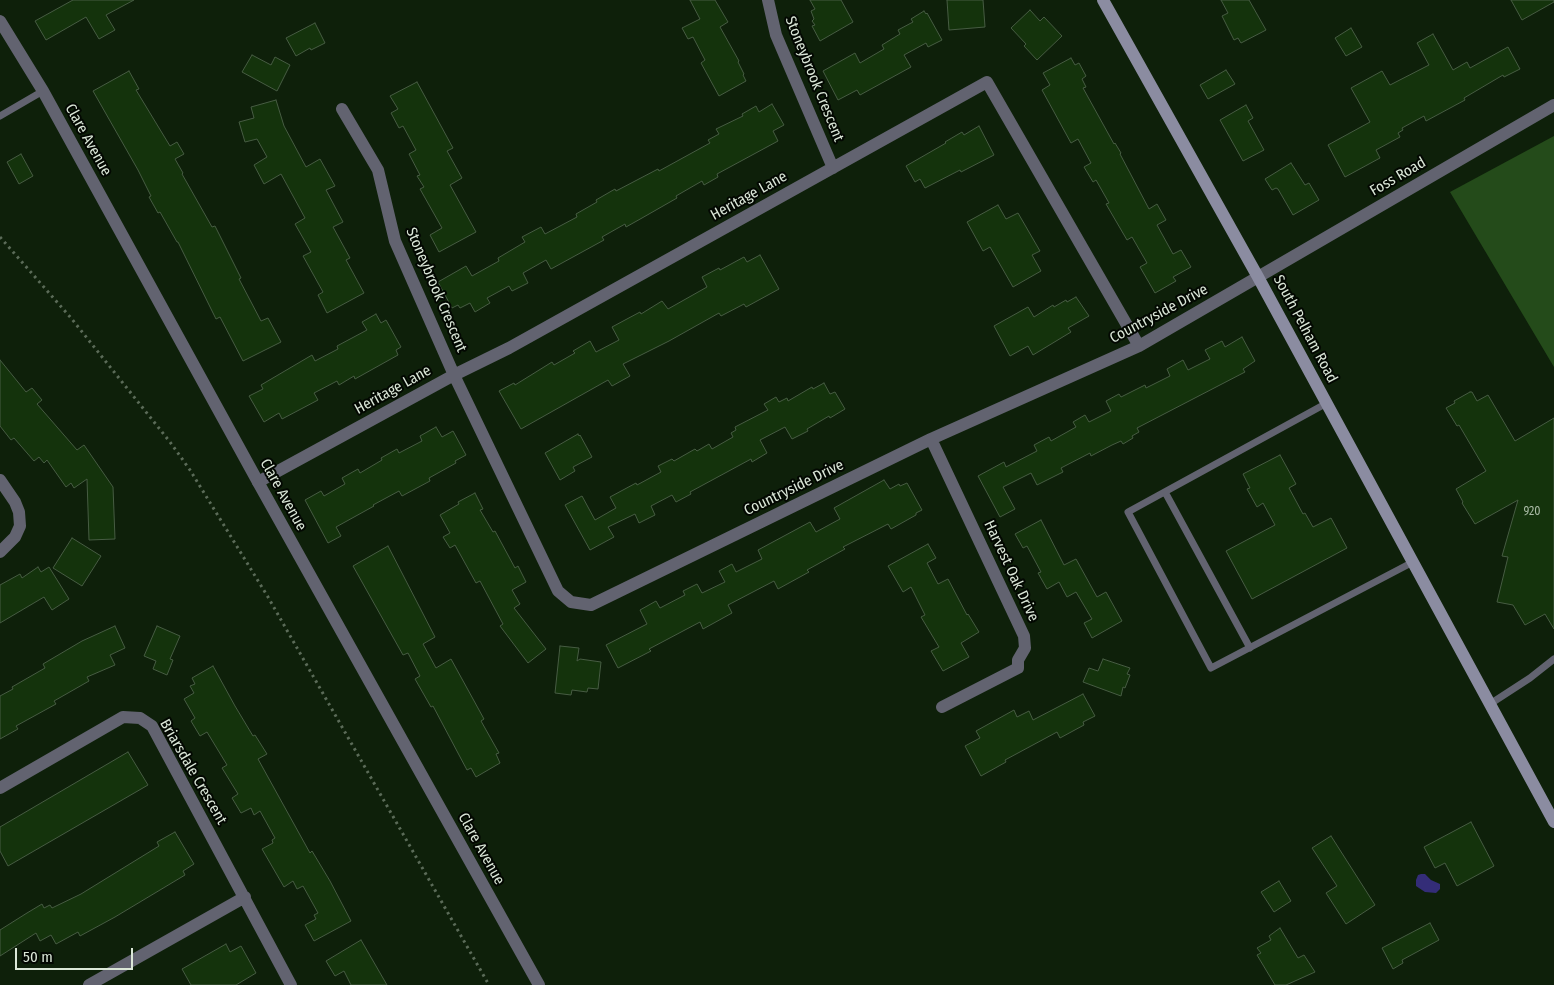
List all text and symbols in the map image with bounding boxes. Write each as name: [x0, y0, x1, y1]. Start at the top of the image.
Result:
street label: Stoneybrook Crescent: [781, 14, 847, 144]
street label: Clare Avenue: [61, 101, 115, 179]
street label: Foss Road: [1367, 154, 1429, 200]
street label: Heritage Lane: [708, 168, 790, 224]
street label: Stoneybrook Crescent: [402, 225, 470, 355]
street label: South Pelham Road: [1269, 272, 1341, 386]
street label: Countryside Drive: [1107, 281, 1211, 347]
street label: Heritage Lane: [352, 362, 434, 418]
street label: Clare Avenue: [256, 456, 310, 534]
street label: Countryside Drive: [741, 456, 847, 520]
house number: 920: [1523, 505, 1541, 519]
street label: Harvest Oak Drive: [980, 518, 1042, 624]
street label: Briarsdale Crescent: [156, 716, 230, 828]
street label: Clare Avenue: [454, 810, 508, 888]
scale bar: [18, 938, 135, 970]
text: 50 m: [23, 948, 53, 966]

